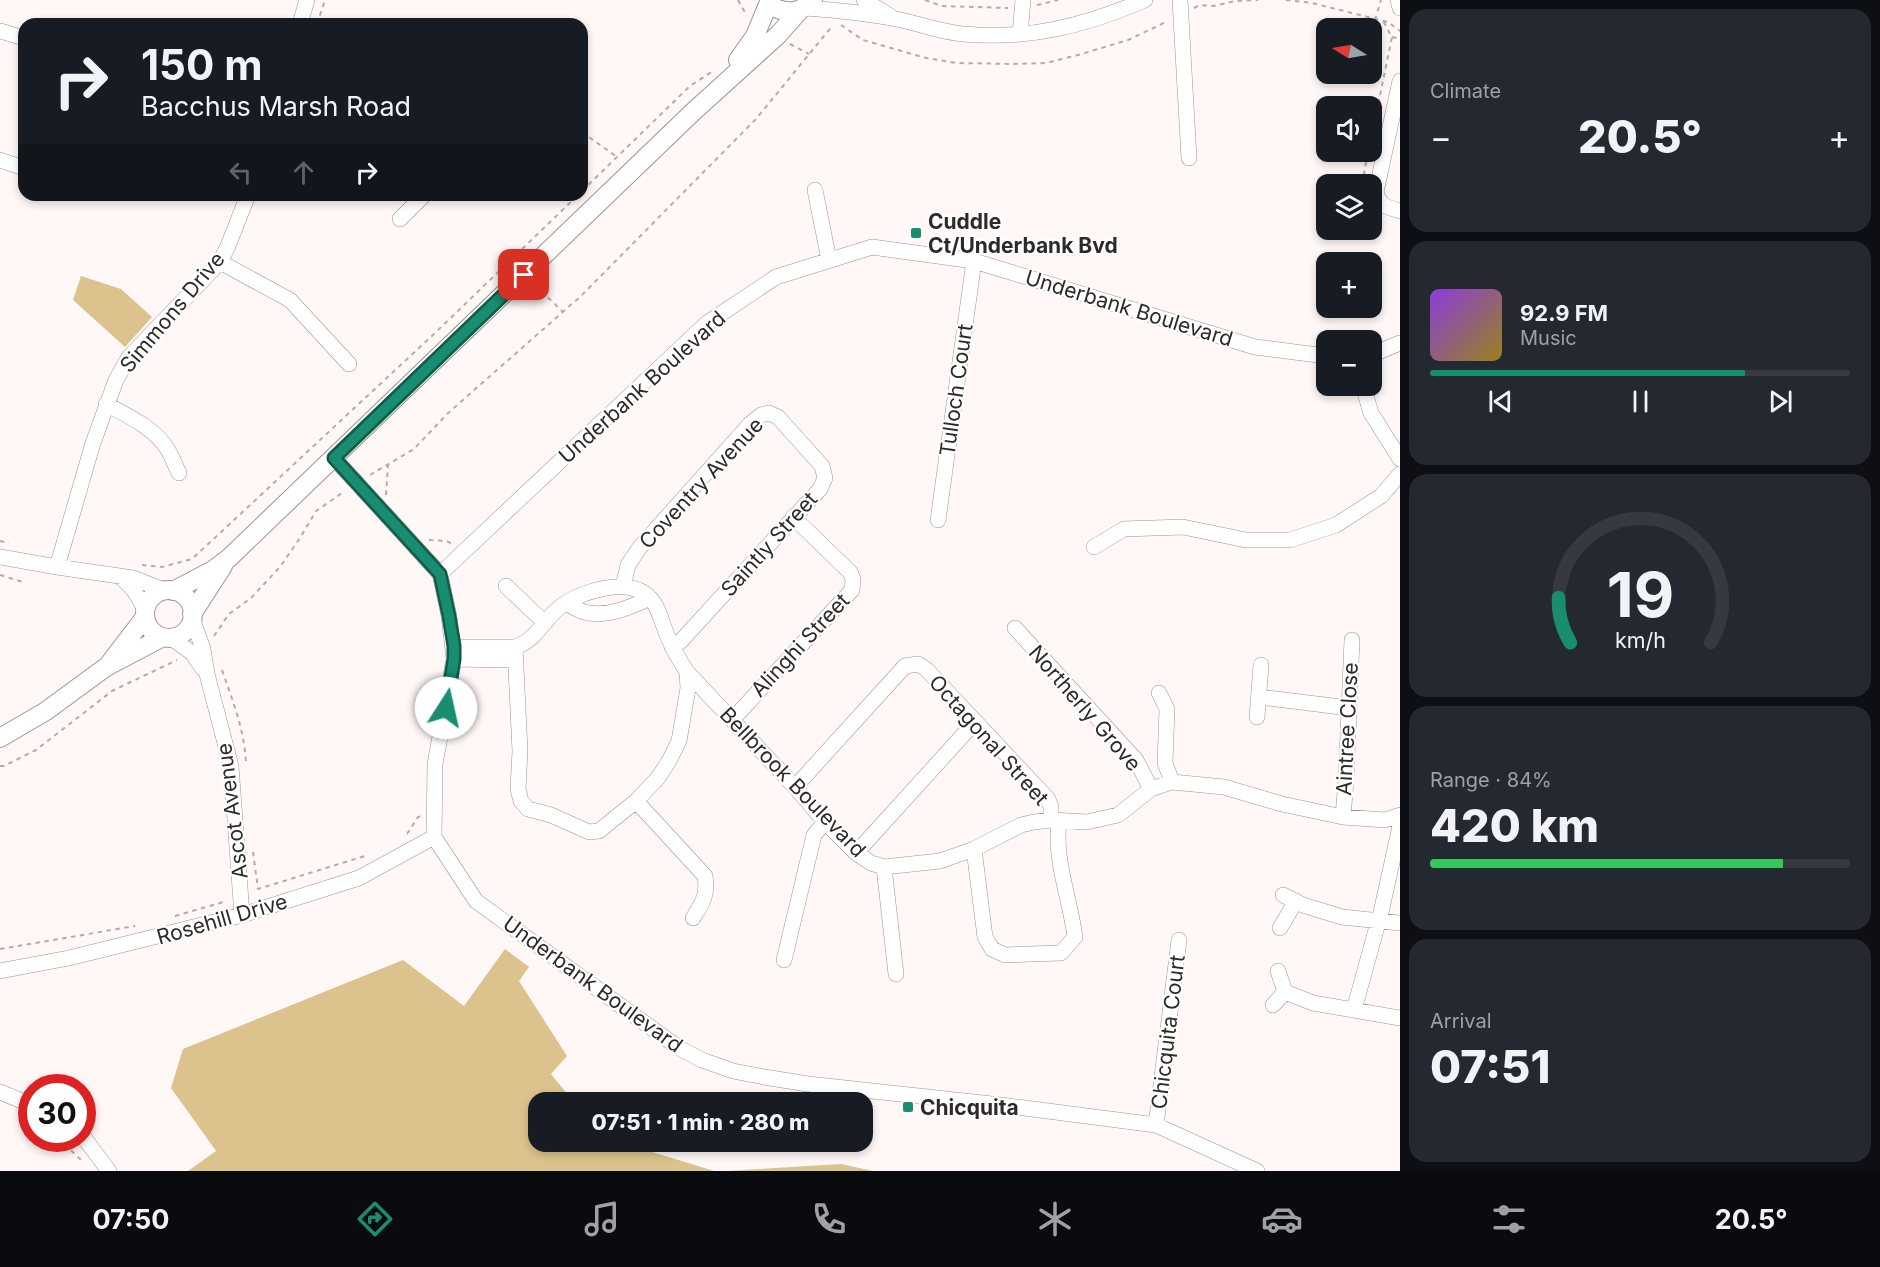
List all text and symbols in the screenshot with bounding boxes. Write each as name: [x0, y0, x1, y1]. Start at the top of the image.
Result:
north arrow: [1316, 18, 1382, 84]
map controls: [1316, 18, 1382, 396]
text: 150 m: [141, 39, 263, 90]
icon: right: [42, 42, 120, 120]
text: Climate: [1430, 79, 1501, 103]
text: Bacchus Marsh Road: [141, 90, 411, 123]
button: sound: [1316, 96, 1382, 162]
text: 20.5°: [1578, 109, 1702, 164]
text: −: [1430, 117, 1452, 157]
text: +: [1828, 117, 1850, 157]
icon: left: [224, 156, 257, 189]
icon: ahead: [287, 156, 320, 189]
icon: right: [350, 156, 383, 189]
button: layers: [1316, 174, 1382, 240]
place label: Cuddle Ct/Underbank Bvd: [928, 209, 1118, 258]
marker: Cuddle Ct/Underbank Bvd: [909, 226, 923, 240]
street label: Simmons Drive: [114, 247, 230, 377]
pin: [498, 249, 549, 300]
button: +: [1316, 252, 1382, 318]
icon: arrive: [507, 258, 540, 291]
street label: Underbank Boulevard: [1022, 265, 1236, 351]
text: 92.9 FM: [1520, 300, 1608, 326]
street label: Underbank Boulevard: [554, 306, 730, 468]
street label: Tulloch Court: [934, 322, 978, 458]
text: Music: [1520, 326, 1577, 350]
button: −: [1316, 330, 1382, 396]
icon: previous: [1484, 385, 1517, 418]
icon: pause: [1624, 385, 1657, 418]
icon: next: [1764, 385, 1797, 418]
street label: Coventry Avenue: [634, 412, 768, 554]
street label: Saintly Street: [716, 487, 822, 601]
text: 19: [1606, 557, 1674, 632]
street label: Alinghi Street: [746, 588, 854, 702]
text: km/h: [1615, 627, 1665, 653]
street label: Northerly Grove: [1024, 640, 1146, 776]
street label: Aintree Close: [1331, 662, 1363, 796]
street label: Octagonal Street: [924, 670, 1054, 810]
position arrow: [414, 676, 478, 740]
street label: Bellbrook Boulevard: [715, 702, 871, 862]
street label: Ascot Avenue: [211, 742, 253, 880]
text: Range · 84%: [1430, 768, 1552, 792]
text: 420 km: [1430, 798, 1599, 853]
street label: Rosehill Drive: [154, 888, 290, 950]
street label: Underbank Boulevard: [498, 911, 688, 1057]
street label: Chicquita Court: [1146, 953, 1190, 1111]
text: Arrival: [1430, 1009, 1492, 1033]
text: 07:51: [1430, 1039, 1550, 1094]
speed limit sign: 30: [18, 1074, 96, 1152]
place label: Chicquita: [920, 1095, 1019, 1120]
marker: Chicquita: [901, 1100, 915, 1114]
text: 07:51 · 1 min · 280 m: [592, 1109, 809, 1135]
icon: directions: [354, 1198, 396, 1240]
icon: music: [581, 1198, 623, 1240]
icon: phone: [808, 1198, 850, 1240]
icon: climate: [1034, 1198, 1076, 1240]
icon: car: [1261, 1198, 1303, 1240]
icon: filters: [1488, 1198, 1530, 1240]
text: 07:50: [92, 1203, 169, 1236]
text: 20.5°: [1715, 1203, 1788, 1236]

